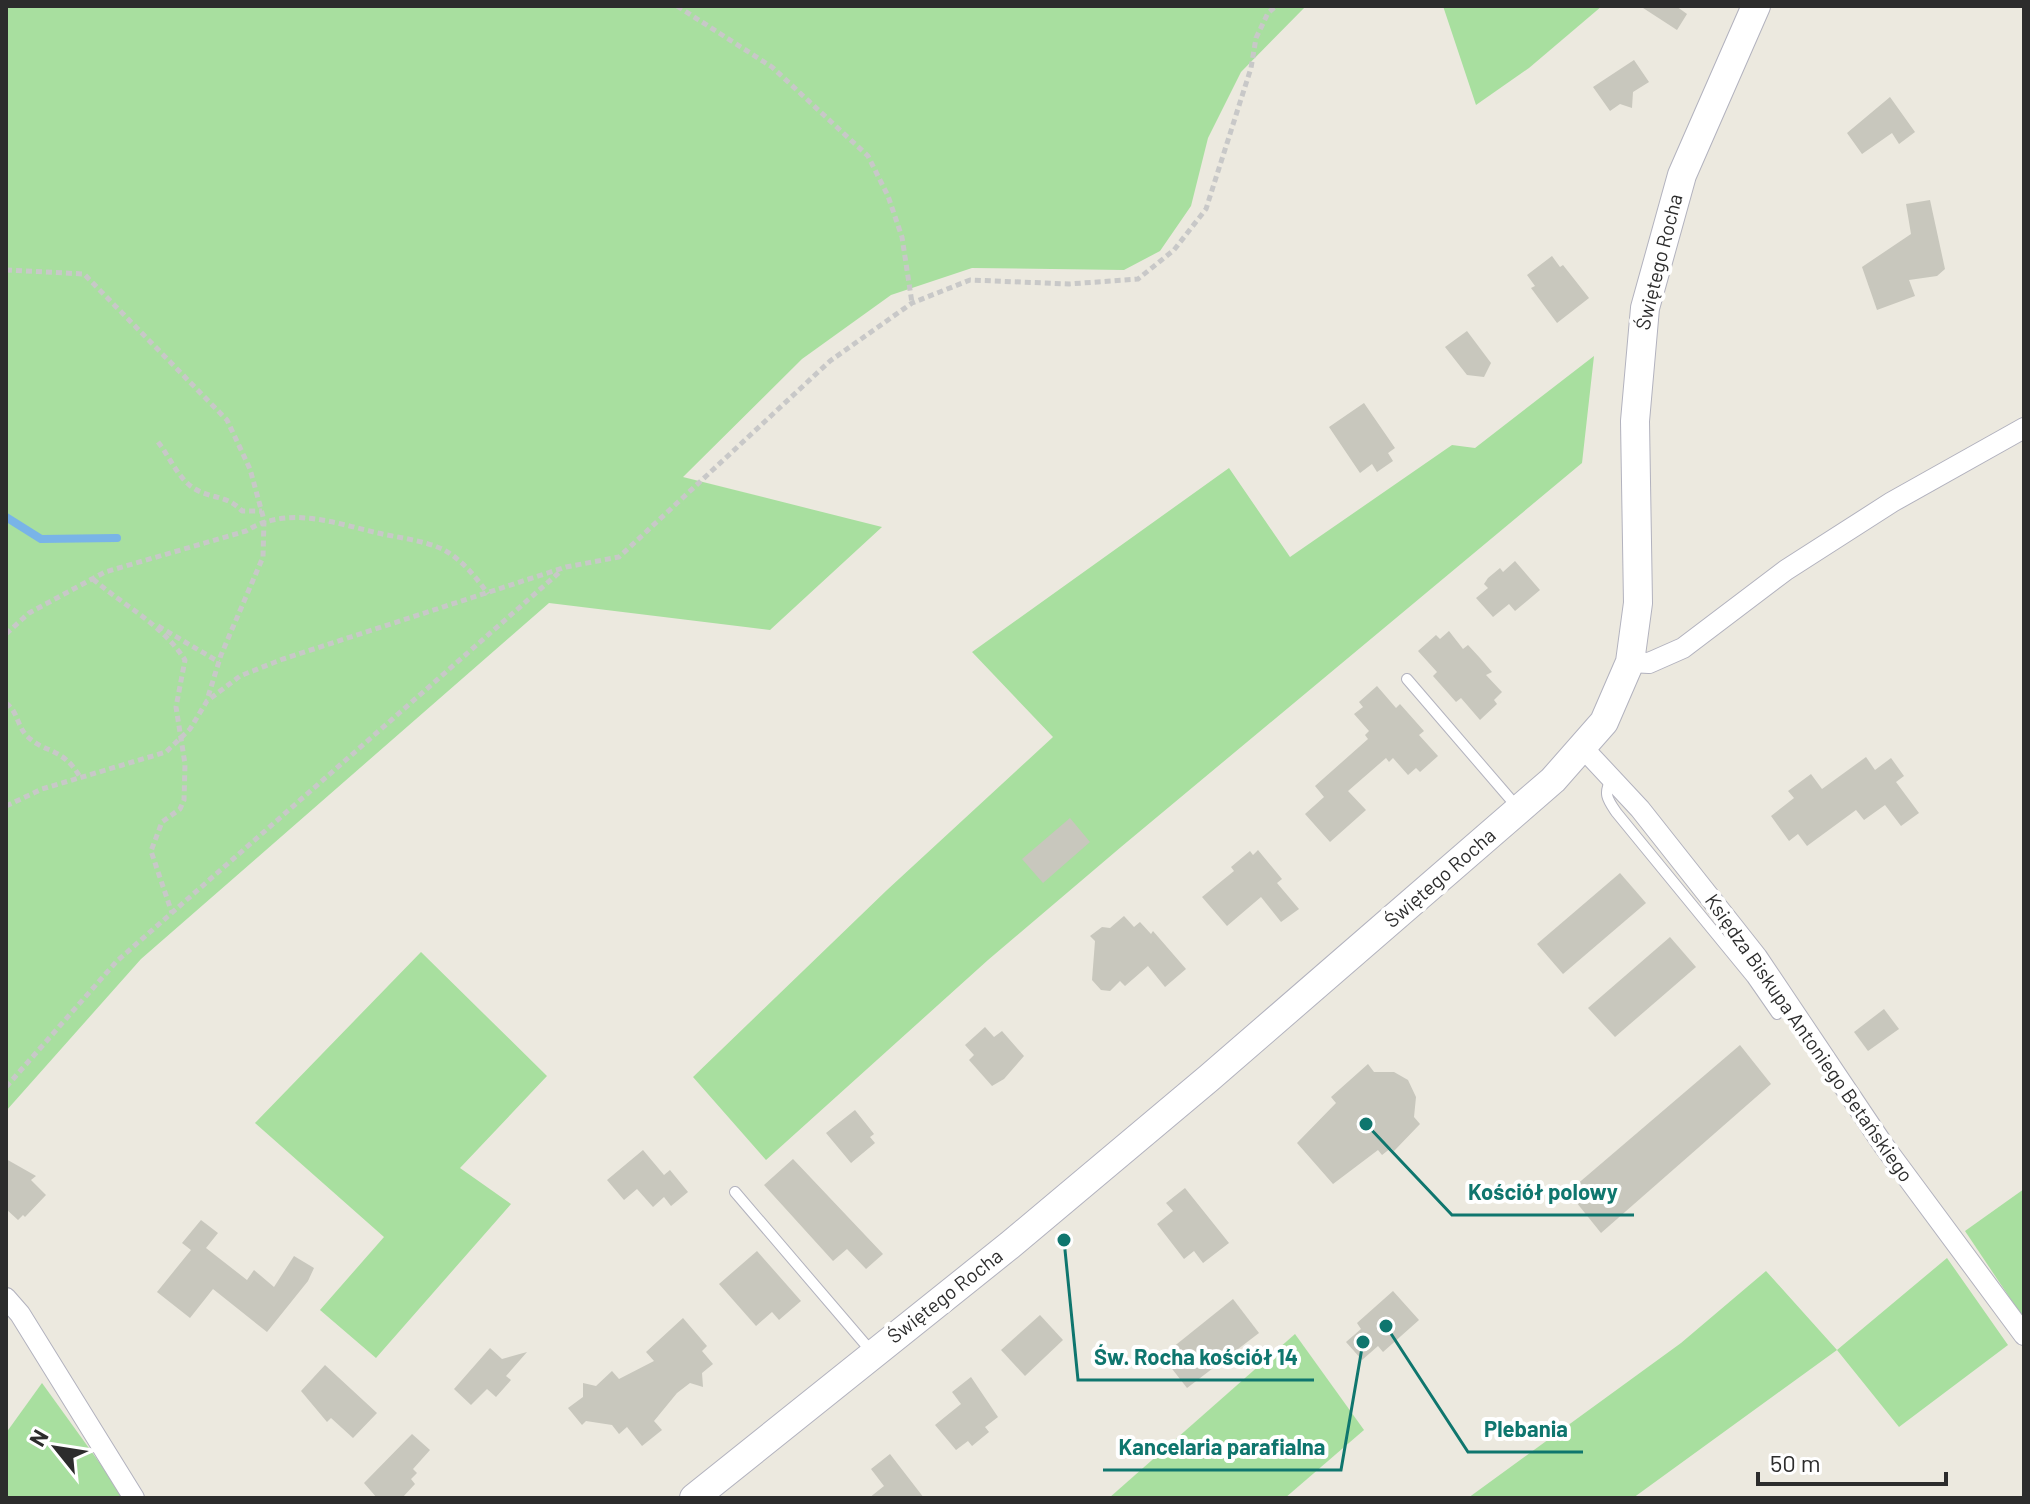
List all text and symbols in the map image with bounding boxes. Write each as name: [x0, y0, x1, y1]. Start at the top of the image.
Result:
street label: Świętego Rocha: [1630, 191, 1687, 332]
street label: Świętego Rocha: [1379, 822, 1500, 932]
street label: Księdza Biskupa Antoniego Betańskiego: [1701, 889, 1919, 1186]
callout: Kościół polowy: [1452, 1169, 1634, 1215]
text: Kościół polowy: [1468, 1178, 1618, 1204]
street label: Świętego Rocha: [882, 1243, 1007, 1348]
callout: Św. Rocha kościół 14: [1078, 1334, 1314, 1380]
text: Św. Rocha kościół 14: [1094, 1343, 1298, 1369]
callout: Plebania: [1468, 1406, 1583, 1452]
north arrow: [16, 1408, 96, 1488]
text: Plebania: [1484, 1415, 1568, 1441]
callout: Kancelaria parafialna: [1103, 1424, 1341, 1470]
text: N: [23, 1425, 53, 1450]
text: Kancelaria parafialna: [1119, 1433, 1325, 1459]
scale bar: [1758, 1436, 1946, 1486]
text: 50 m: [1770, 1448, 1821, 1477]

